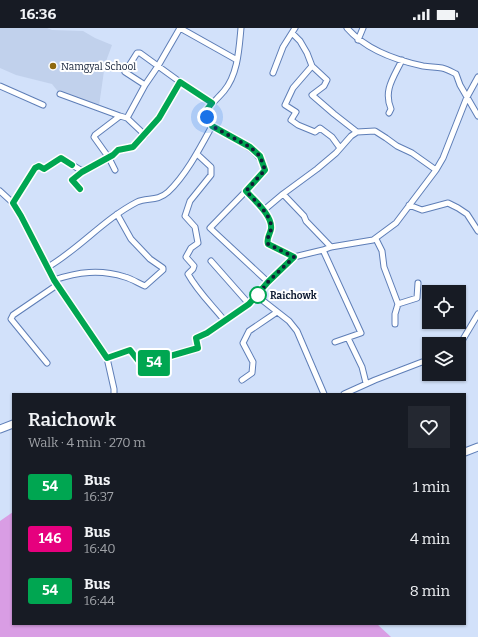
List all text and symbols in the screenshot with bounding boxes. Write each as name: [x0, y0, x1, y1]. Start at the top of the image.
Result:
text: 16:36: [20, 5, 56, 23]
marker: Namgyal School: [48, 61, 58, 71]
place label: Namgyal School: [61, 61, 136, 73]
your location: [197, 107, 217, 127]
map controls: [422, 285, 466, 381]
button: locate: [422, 285, 466, 329]
marker: Raichowk: [249, 286, 267, 304]
place label: Raichowk: [270, 290, 317, 302]
button: layers: [422, 337, 466, 381]
line badge: 54: [136, 350, 172, 376]
text: 54: [146, 354, 162, 371]
button: heart: [408, 406, 450, 448]
text: Raichowk: [28, 408, 116, 431]
text: Walk · 4 min · 270 m: [28, 435, 146, 450]
text: Bus: [84, 471, 110, 489]
text: 54: [42, 478, 58, 495]
text: 1 min: [413, 478, 450, 496]
text: 16:37: [84, 489, 114, 504]
text: Bus: [84, 523, 110, 541]
text: 146: [39, 530, 61, 547]
text: 4 min: [410, 530, 450, 548]
text: 16:40: [84, 541, 116, 556]
text: Bus: [84, 575, 110, 593]
text: 54: [42, 582, 58, 599]
text: 8 min: [410, 582, 450, 600]
text: 16:44: [84, 593, 115, 608]

